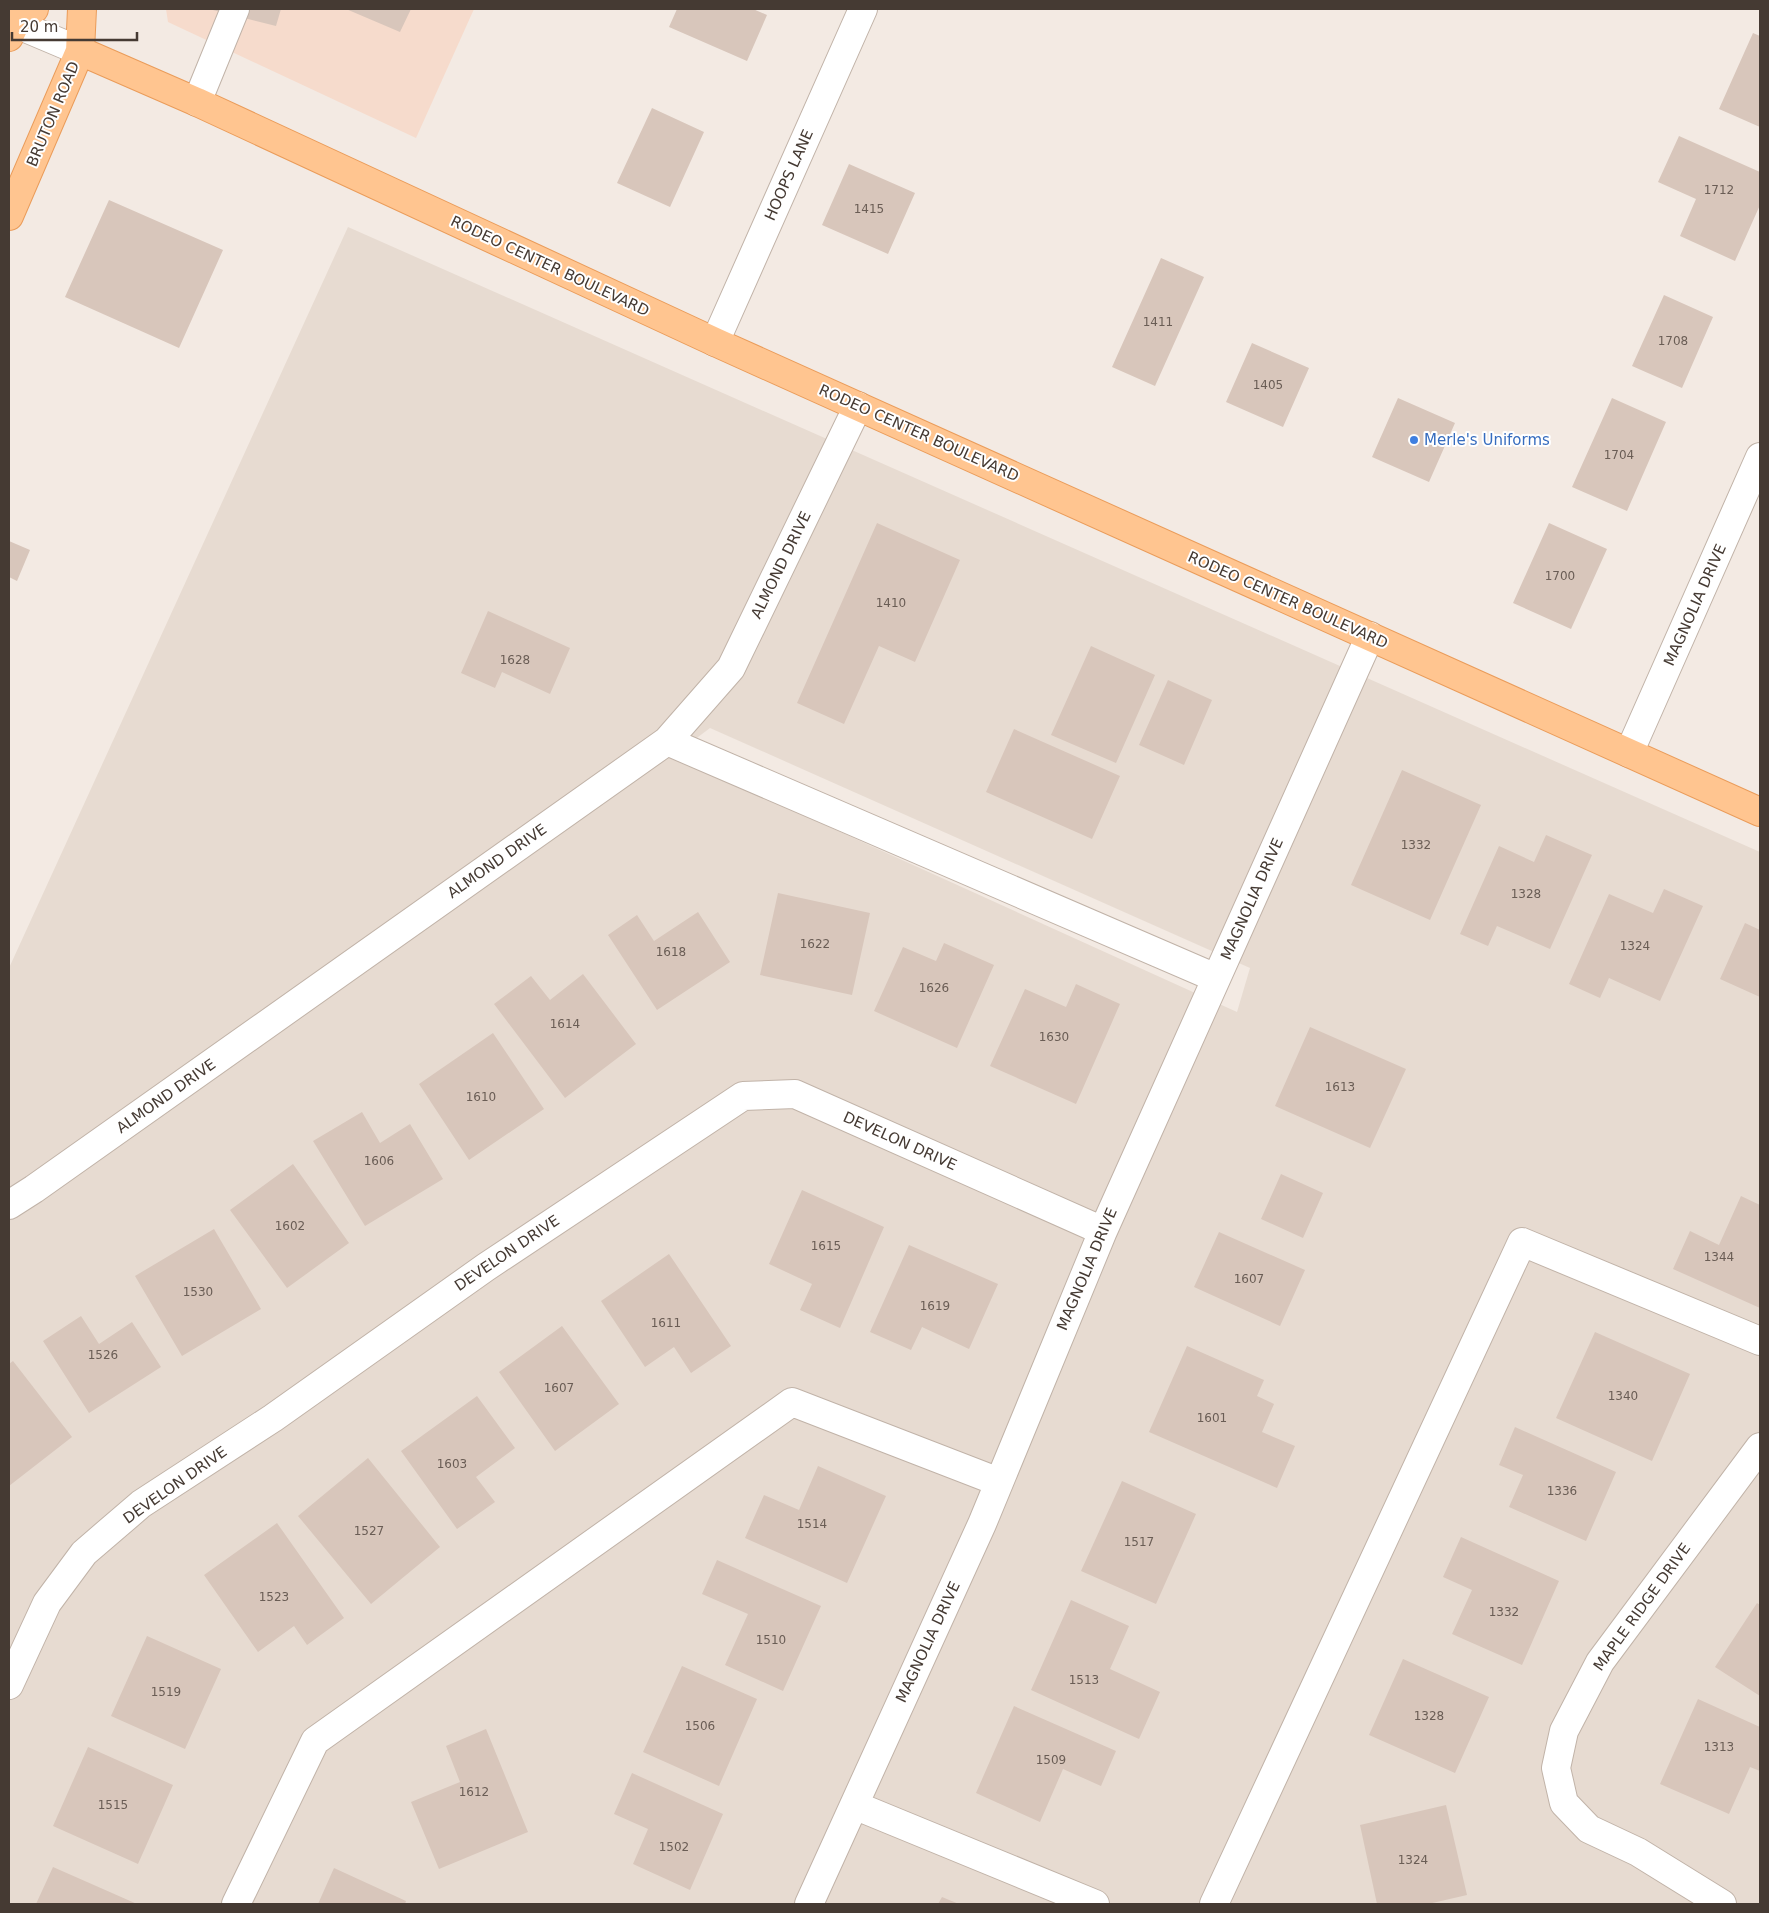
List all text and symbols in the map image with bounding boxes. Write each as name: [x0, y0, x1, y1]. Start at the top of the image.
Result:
scale bar: [12, 10, 138, 42]
text: 20 m: [20, 18, 58, 36]
street label: BRUTON ROAD: [23, 59, 83, 169]
street label: HOOPS LANE: [761, 127, 817, 223]
house number: 1712: [1704, 183, 1734, 197]
house number: 1415: [854, 202, 884, 216]
street label: RODEO CENTER BOULEVARD: [448, 212, 652, 320]
house number: 1411: [1143, 315, 1173, 329]
house number: 1708: [1658, 334, 1688, 348]
house number: 1405: [1253, 378, 1283, 392]
street label: RODEO CENTER BOULEVARD: [816, 381, 1022, 485]
place label: Merle's Uniforms: [1424, 431, 1550, 449]
marker: Merle's Uniforms: [1408, 434, 1420, 446]
house number: 1704: [1604, 448, 1634, 462]
street label: ALMOND DRIVE: [747, 508, 815, 622]
street label: MAGNOLIA DRIVE: [1660, 541, 1730, 669]
street label: RODEO CENTER BOULEVARD: [1185, 548, 1391, 652]
house number: 1700: [1545, 569, 1575, 583]
house number: 1410: [876, 596, 906, 610]
house number: 1628: [500, 653, 530, 667]
street label: ALMOND DRIVE: [444, 820, 550, 902]
street label: MAGNOLIA DRIVE: [1217, 835, 1287, 963]
house number: 1332: [1401, 838, 1431, 852]
house number: 1328: [1511, 887, 1541, 901]
house number: 1622: [800, 937, 830, 951]
house number: 1324: [1620, 939, 1650, 953]
house number: 1618: [656, 945, 686, 959]
house number: 1626: [919, 981, 949, 995]
house number: 1614: [550, 1017, 580, 1031]
house number: 1630: [1039, 1030, 1069, 1044]
street label: ALMOND DRIVE: [113, 1055, 219, 1137]
house number: 1613: [1325, 1080, 1355, 1094]
house number: 1610: [466, 1090, 496, 1104]
street label: DEVELON DRIVE: [840, 1108, 960, 1174]
house number: 1606: [364, 1154, 394, 1168]
street label: MAGNOLIA DRIVE: [1053, 1205, 1121, 1333]
street label: DEVELON DRIVE: [451, 1211, 563, 1295]
house number: 1602: [275, 1219, 305, 1233]
house number: 1615: [811, 1239, 841, 1253]
house number: 1344: [1704, 1250, 1734, 1264]
house number: 1607: [1234, 1272, 1264, 1286]
house number: 1530: [183, 1285, 213, 1299]
house number: 1619: [920, 1299, 950, 1313]
house number: 1611: [651, 1316, 681, 1330]
house number: 1526: [88, 1348, 118, 1362]
house number: 1607: [544, 1381, 574, 1395]
house number: 1340: [1608, 1389, 1638, 1403]
house number: 1601: [1197, 1411, 1227, 1425]
street label: DEVELON DRIVE: [120, 1442, 230, 1528]
house number: 1603: [437, 1457, 467, 1471]
house number: 1336: [1547, 1484, 1577, 1498]
house number: 1514: [797, 1517, 827, 1531]
house number: 1527: [354, 1524, 384, 1538]
house number: 1517: [1124, 1535, 1154, 1549]
street label: MAPLE RIDGE DRIVE: [1590, 1540, 1694, 1674]
street label: MAGNOLIA DRIVE: [892, 1579, 964, 1705]
house number: 1523: [259, 1590, 289, 1604]
house number: 1332: [1489, 1605, 1519, 1619]
house number: 1510: [756, 1633, 786, 1647]
house number: 1513: [1069, 1673, 1099, 1687]
house number: 1519: [151, 1685, 181, 1699]
house number: 1328: [1414, 1709, 1444, 1723]
house number: 1506: [685, 1719, 715, 1733]
house number: 1313: [1704, 1740, 1734, 1754]
house number: 1509: [1036, 1753, 1066, 1767]
house number: 1612: [459, 1785, 489, 1799]
house number: 1515: [98, 1798, 128, 1812]
house number: 1502: [659, 1840, 689, 1854]
house number: 1324: [1398, 1853, 1428, 1867]

